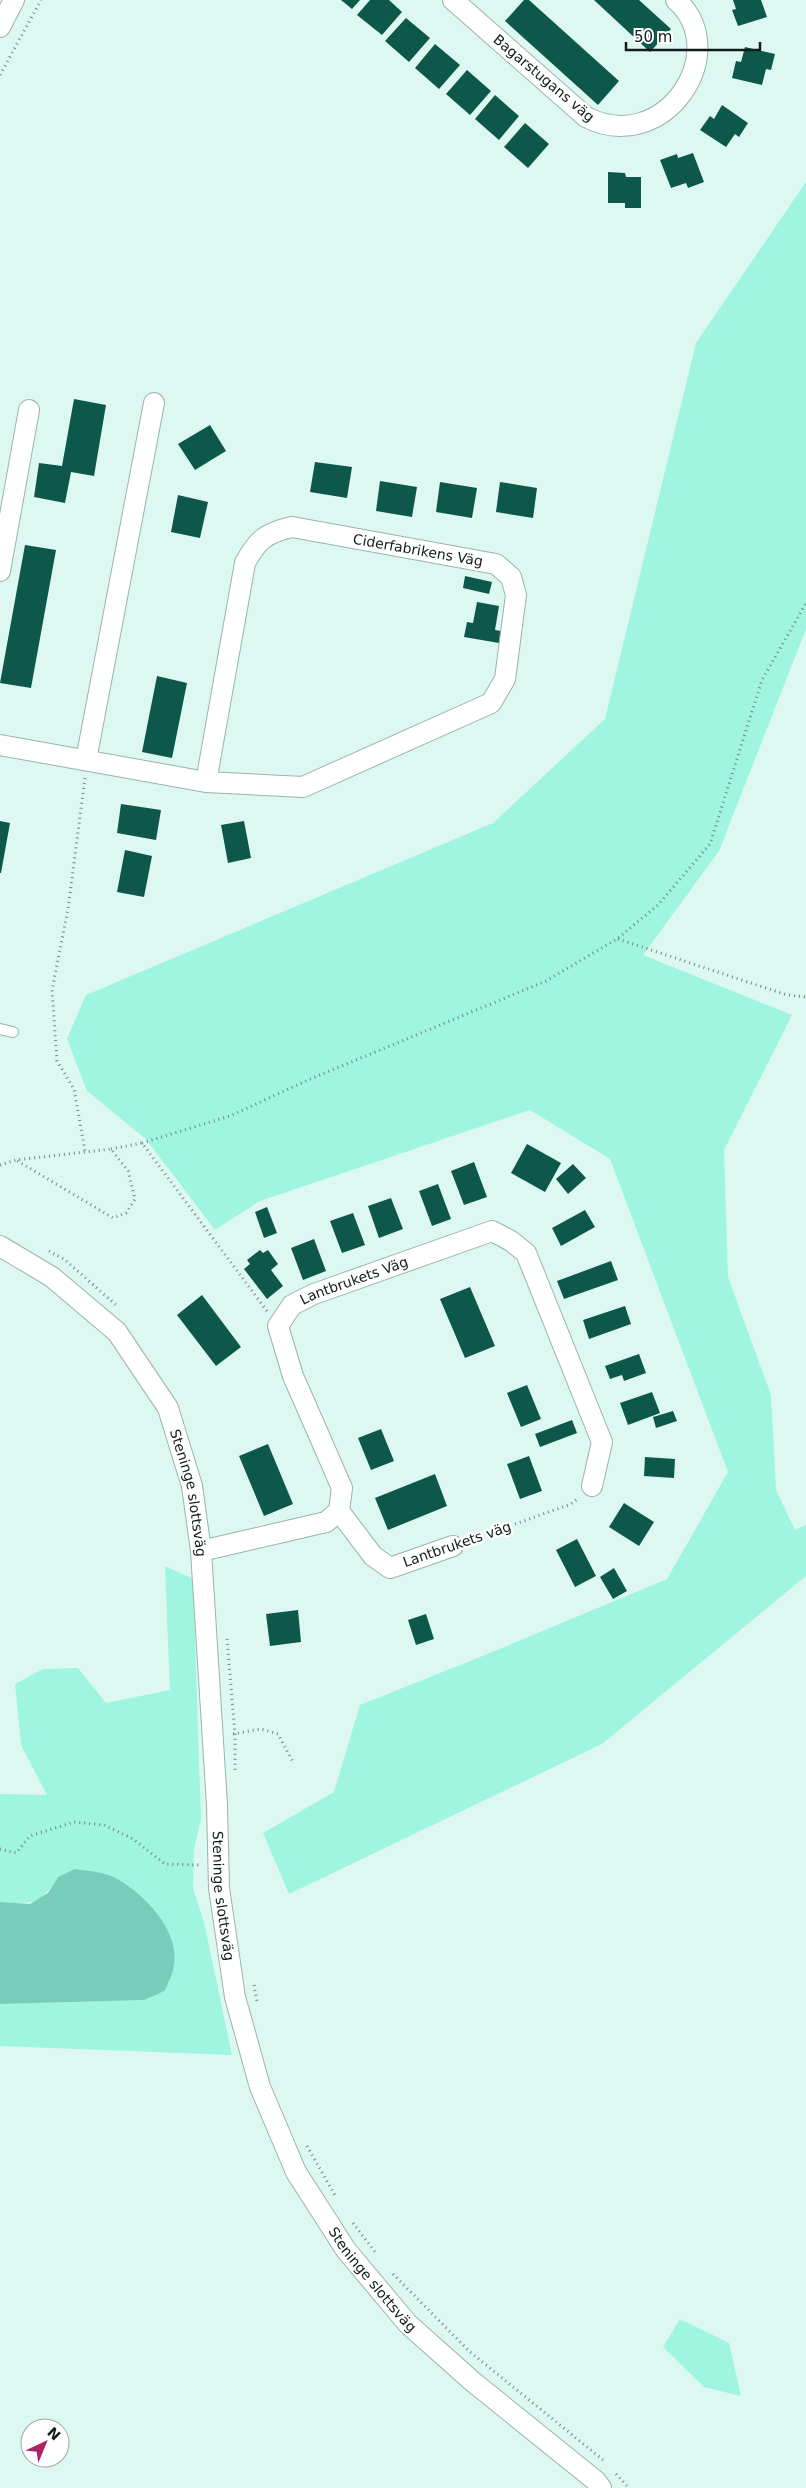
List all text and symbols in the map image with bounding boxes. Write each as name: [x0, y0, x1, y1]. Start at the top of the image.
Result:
scale bar: [626, 20, 760, 52]
text: 50 m: [634, 28, 672, 46]
street label: Bagarstugans väg: [490, 31, 598, 125]
street label: Ciderfabrikens Väg: [352, 531, 484, 569]
street label: Lantbrukets Väg: [297, 1253, 410, 1308]
street label: Steninge slottsväg: [167, 1427, 209, 1557]
street label: Lantbrukets väg: [401, 1518, 513, 1570]
street label: Steninge slottsväg: [210, 1831, 238, 1962]
street label: Steninge slottsväg: [325, 2224, 419, 2335]
north arrow: [20, 2418, 70, 2468]
text: N: [44, 2424, 64, 2443]

